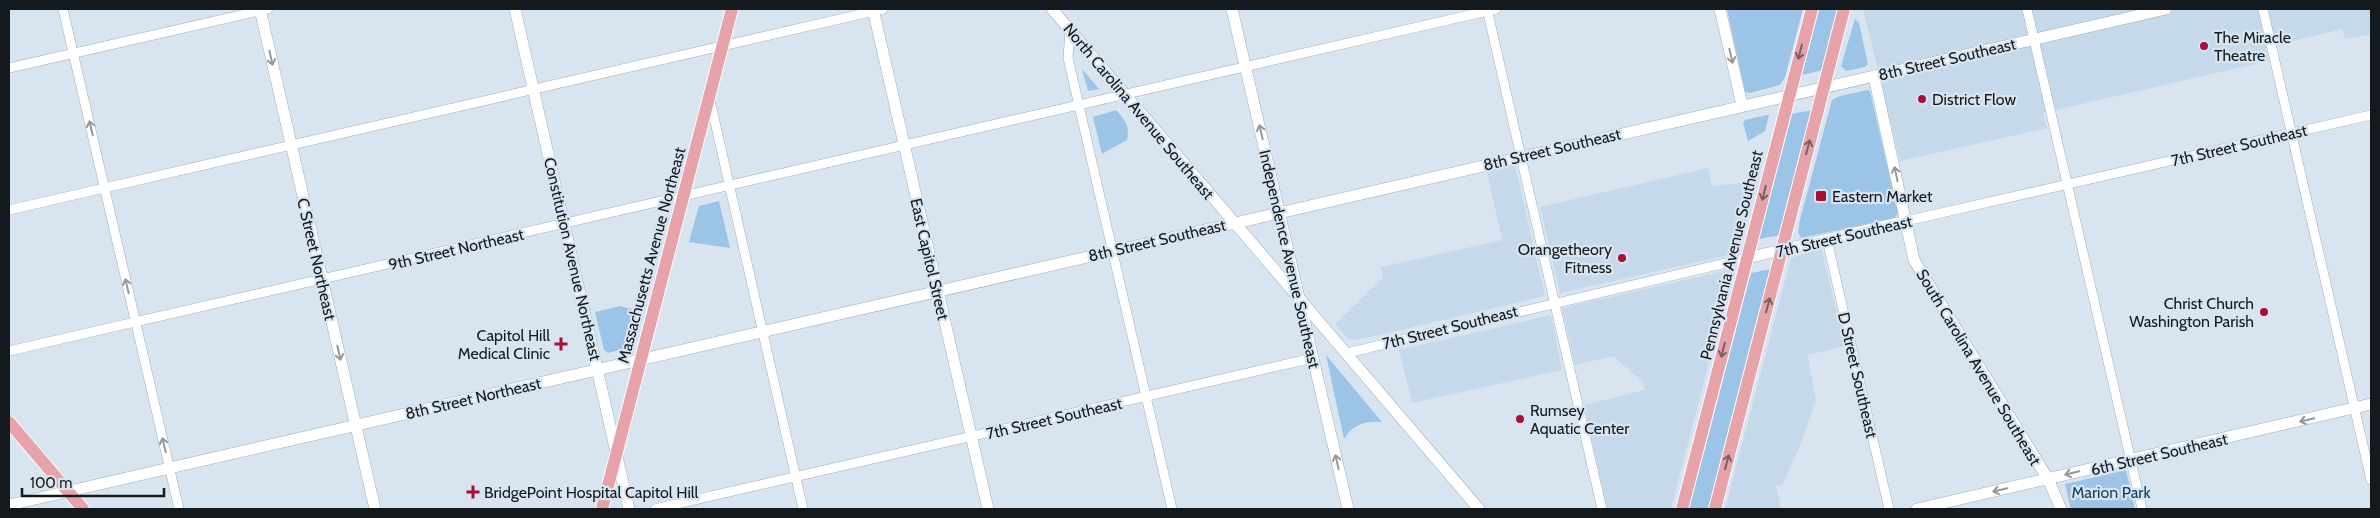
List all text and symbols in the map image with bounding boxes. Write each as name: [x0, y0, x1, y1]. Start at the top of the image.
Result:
street label: North Carolina Avenue Southeast: [1059, 19, 1218, 204]
place label: The Miracle Theatre: [2214, 28, 2291, 65]
street label: 8th Street Southeast: [1876, 34, 2018, 85]
marker: The Miracle Theatre: [2198, 40, 2210, 52]
one-way arrow: [1795, 43, 1805, 59]
one-way arrow: [1727, 48, 1736, 64]
one-way arrow: [267, 50, 276, 66]
place label: District Flow: [1932, 90, 2016, 109]
marker: District Flow: [1916, 93, 1928, 105]
street label: 7th Street Southeast: [2169, 120, 2310, 170]
one-way arrow: [86, 121, 95, 137]
one-way arrow: [1255, 124, 1265, 140]
street label: 8th Street Southeast: [1481, 124, 1623, 175]
one-way arrow: [1804, 140, 1813, 156]
street label: Massachusetts Avenue Northeast: [613, 144, 690, 365]
street label: Independence Avenue Southeast: [1255, 148, 1324, 371]
street label: Pennsylvania Avenue Southeast: [1696, 148, 1767, 362]
street label: Constitution Avenue Northeast: [540, 156, 605, 363]
one-way arrow: [1891, 166, 1900, 182]
one-way arrow: [1759, 184, 1768, 200]
place label: Eastern Market: [1832, 187, 1933, 206]
marker: Eastern Market: [1814, 189, 1828, 203]
street label: C Street Northeast: [293, 196, 340, 323]
street label: East Capitol Street: [906, 196, 953, 323]
street label: 7th Street Southeast: [1774, 211, 1915, 261]
street label: 8th Street Southeast: [1086, 215, 1228, 266]
street label: 9th Street Northeast: [387, 225, 526, 274]
place label: Orangetheory Fitness: [1518, 240, 1612, 277]
marker: Orangetheory Fitness: [1616, 252, 1628, 264]
street label: South Carolina Avenue Southeast: [1912, 266, 2045, 469]
one-way arrow: [122, 279, 131, 295]
place label: Christ Church Washington Parish: [2129, 294, 2254, 331]
one-way arrow: [1764, 297, 1773, 313]
street label: 7th Street Southeast: [1380, 301, 1520, 354]
marker: Christ Church Washington Parish: [2258, 306, 2270, 318]
street label: D Street Southeast: [1834, 310, 1881, 440]
place label: Capitol Hill Medical Clinic: [458, 326, 550, 363]
marker: Capitol Hill Medical Clinic: [554, 337, 568, 351]
one-way arrow: [1718, 341, 1727, 357]
one-way arrow: [335, 345, 344, 361]
street label: 8th Street Northeast: [403, 373, 544, 423]
street label: 7th Street Southeast: [984, 393, 1125, 443]
place label: Rumsey Aquatic Center: [1530, 401, 1630, 438]
marker: Rumsey Aquatic Center: [1514, 413, 1526, 425]
one-way arrow: [2299, 416, 2315, 425]
street label: 6th Street Southeast: [2089, 429, 2230, 479]
one-way arrow: [159, 437, 168, 453]
one-way arrow: [1332, 454, 1341, 470]
one-way arrow: [1723, 455, 1732, 471]
scale bar: [22, 466, 165, 498]
one-way arrow: [2065, 469, 2081, 478]
text: 100 m: [30, 474, 72, 492]
place label: BridgePoint Hospital Capitol Hill: [484, 483, 699, 502]
park label: Marion Park: [2071, 483, 2151, 502]
marker: BridgePoint Hospital Capitol Hill: [466, 485, 480, 499]
one-way arrow: [1993, 486, 2009, 495]

